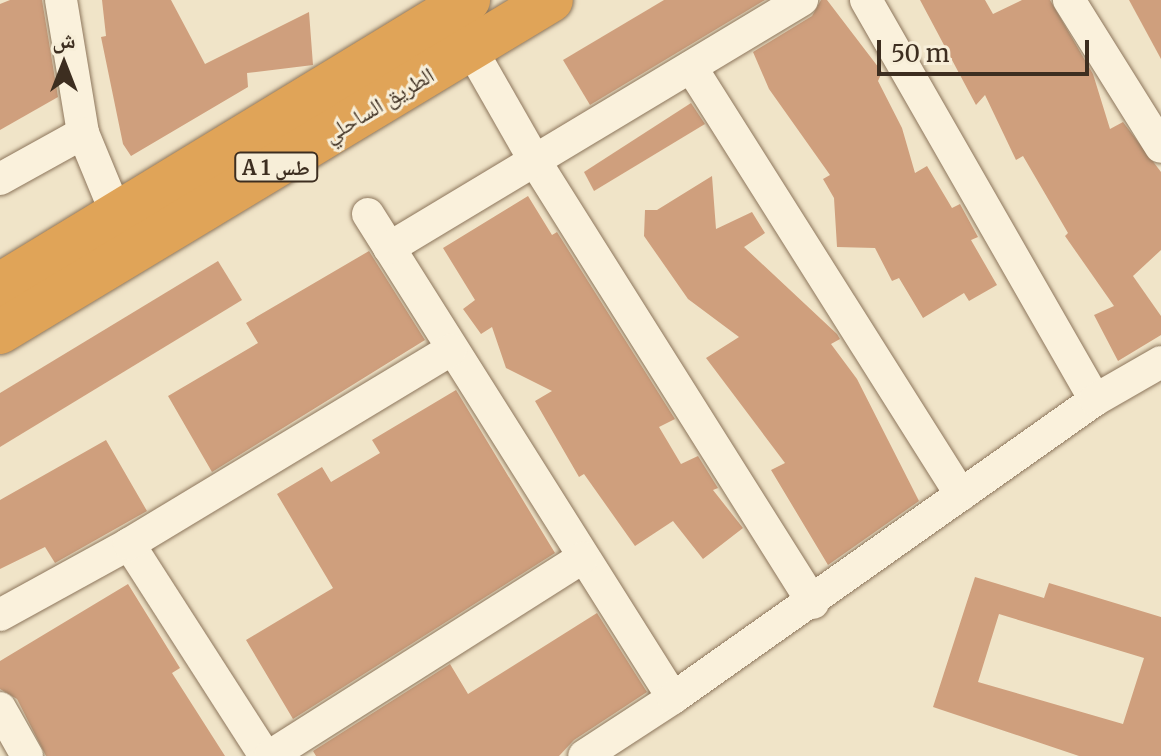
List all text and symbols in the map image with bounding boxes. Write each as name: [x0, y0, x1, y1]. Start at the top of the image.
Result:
north arrow: [24, 24, 104, 104]
scale bar: [881, 24, 1093, 74]
text: ش: [52, 26, 76, 54]
text: 50 m: [891, 38, 950, 69]
street label: الطريق الساحلي: [319, 62, 439, 148]
road number: A 1 طس: [234, 151, 318, 183]

